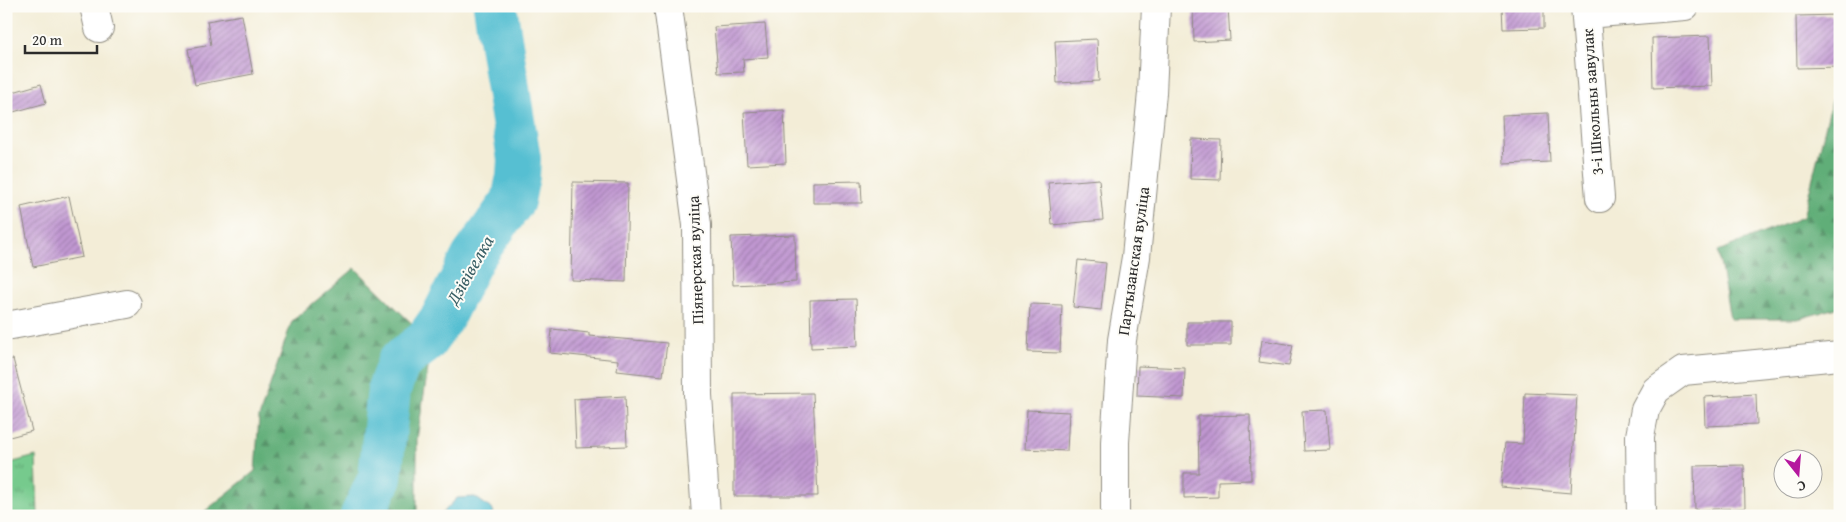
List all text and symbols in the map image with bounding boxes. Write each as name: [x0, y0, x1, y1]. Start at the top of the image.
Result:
scale bar: [25, 22, 98, 54]
street label: 3-і Школьны завулак: [1575, 27, 1609, 176]
text: 20 m: [32, 29, 63, 50]
street label: Партызанская вуліца: [1111, 185, 1155, 337]
street label: Піянерская вуліца: [681, 195, 709, 325]
water label: Дзівівелка: [438, 230, 501, 310]
north arrow: [1774, 450, 1824, 500]
text: С: [1795, 476, 1809, 497]

